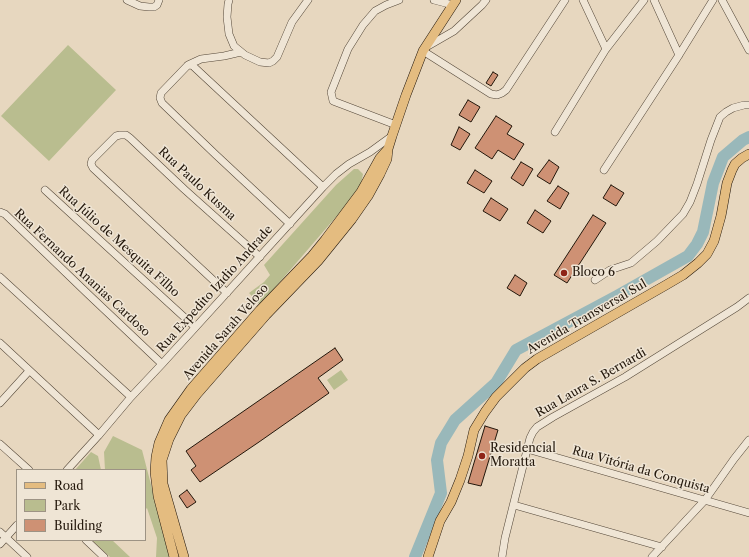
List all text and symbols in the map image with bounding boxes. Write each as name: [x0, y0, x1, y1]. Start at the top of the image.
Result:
street label: Rua Paulo Kusma: [155, 144, 239, 224]
street label: Rua Júlio de Mesquita Filho: [56, 184, 182, 300]
street label: Rua Fernando Ananias Cardoso: [11, 206, 153, 340]
street label: Rua Expedito Izídio Andrade: [154, 223, 276, 355]
place label: Bloco 6: [572, 266, 615, 280]
marker: Bloco 6: [559, 268, 569, 278]
street label: Avenida Transversal Sul: [525, 277, 649, 357]
street label: Avenida Sarah Veloso: [180, 281, 272, 383]
street label: Rua Laura S. Bernardi: [533, 345, 649, 421]
place label: Residencial Moratta: [490, 442, 556, 470]
street label: Rua Vitória da Conquista: [570, 443, 712, 497]
marker: Residencial Moratta: [477, 451, 487, 461]
legend: [16, 469, 146, 541]
text: Road: [54, 478, 84, 493]
text: Park: [54, 498, 80, 513]
text: Building: [54, 518, 102, 533]

